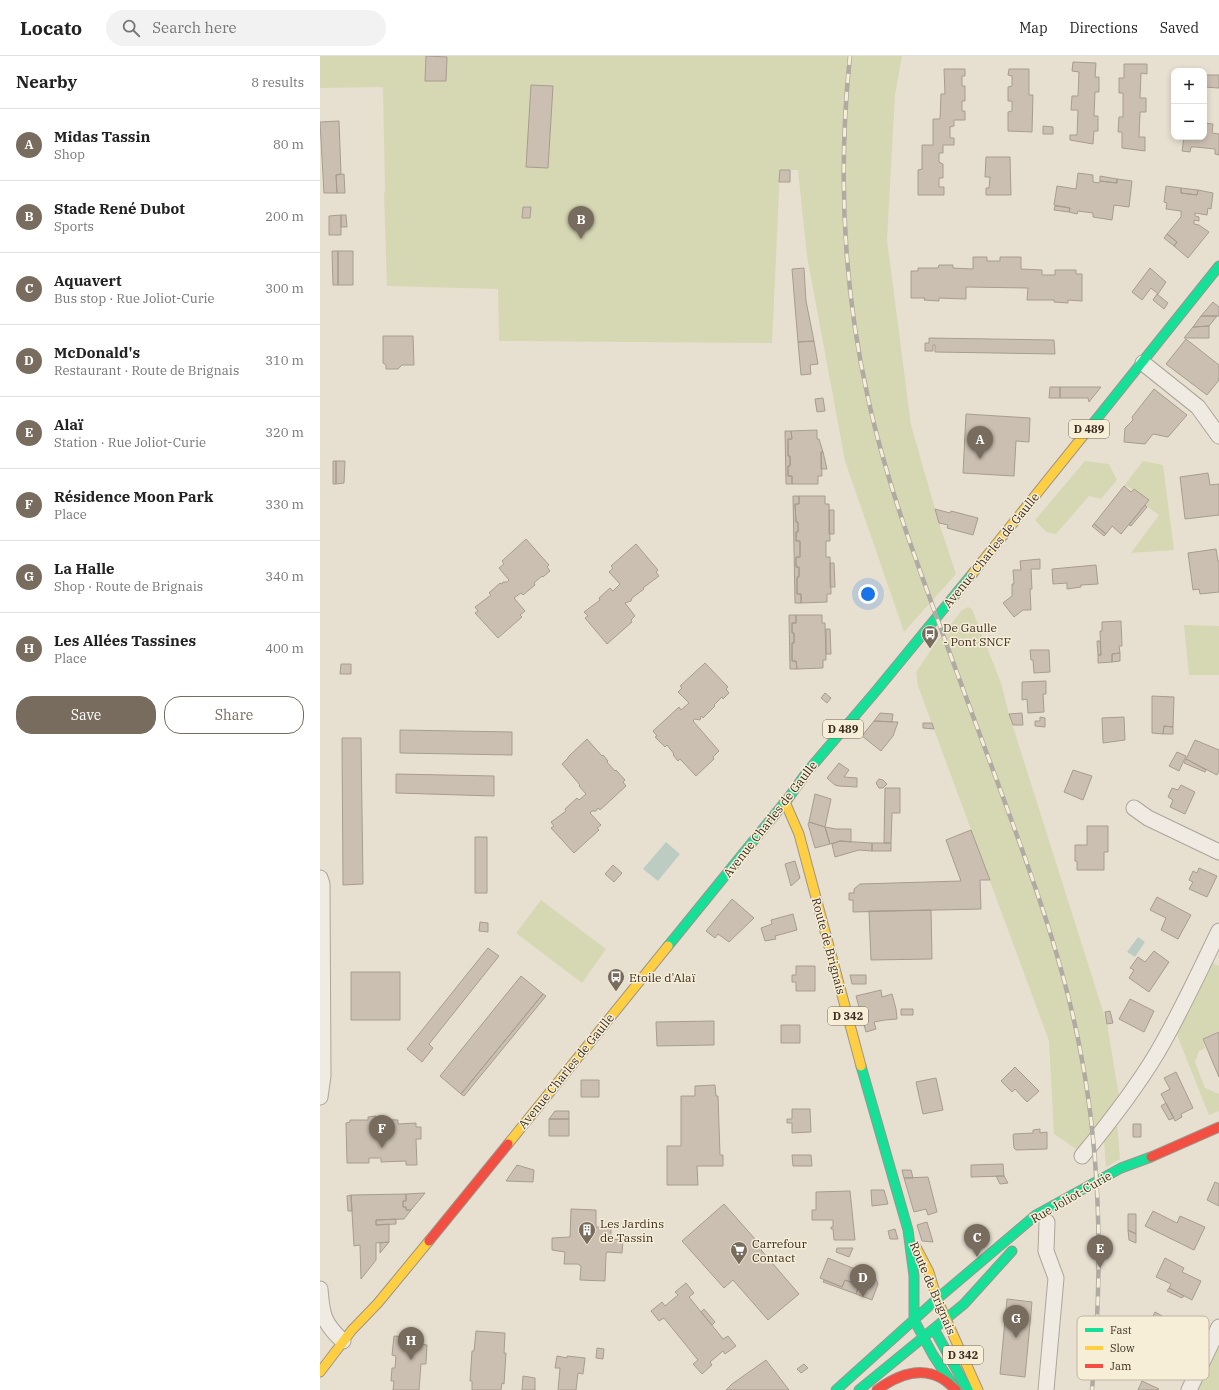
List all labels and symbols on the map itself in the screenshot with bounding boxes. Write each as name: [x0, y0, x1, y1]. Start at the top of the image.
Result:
pin: B: [568, 206, 594, 239]
road number: D 489: [1069, 420, 1109, 438]
pin: A: [967, 426, 993, 459]
street label: Avenue Charles de Gaulle: [940, 489, 1042, 611]
your location: [858, 584, 878, 604]
place label: De Gaulle - Pont SNCF: [943, 620, 1011, 649]
bus stop icon: De Gaulle - Pont SNCF: [920, 624, 940, 649]
road number: D 489: [823, 720, 863, 738]
street label: Avenue Charles de Gaulle: [720, 758, 820, 880]
street label: Route de Brignais: [809, 896, 849, 996]
bus stop icon: Etoile d'Alaï: [606, 967, 626, 992]
place label: Etoile d'Alaï: [629, 970, 696, 985]
road number: D 342: [828, 1007, 868, 1025]
street label: Avenue Charles de Gaulle: [515, 1010, 617, 1132]
pin: F: [369, 1115, 395, 1148]
street label: Rue Joliot-Curie: [1028, 1168, 1114, 1226]
place label: Les Jardins de Tassin: [600, 1216, 664, 1245]
building icon: Les Jardins de Tassin: [577, 1220, 597, 1245]
pin: C: [964, 1224, 990, 1257]
pin: E: [1087, 1235, 1113, 1268]
place label: Carrefour Contact: [752, 1236, 808, 1265]
street label: Route de Brignais: [907, 1239, 959, 1337]
supermarket icon: Carrefour Contact: [729, 1240, 749, 1265]
pin: D: [850, 1264, 876, 1297]
pin: G: [1003, 1305, 1029, 1338]
legend: [1077, 1316, 1209, 1380]
text: Fast: [1110, 1323, 1132, 1337]
pin: H: [398, 1327, 424, 1360]
text: Slow: [1110, 1341, 1135, 1355]
road number: D 342: [943, 1346, 983, 1364]
text: Jam: [1110, 1359, 1132, 1373]

